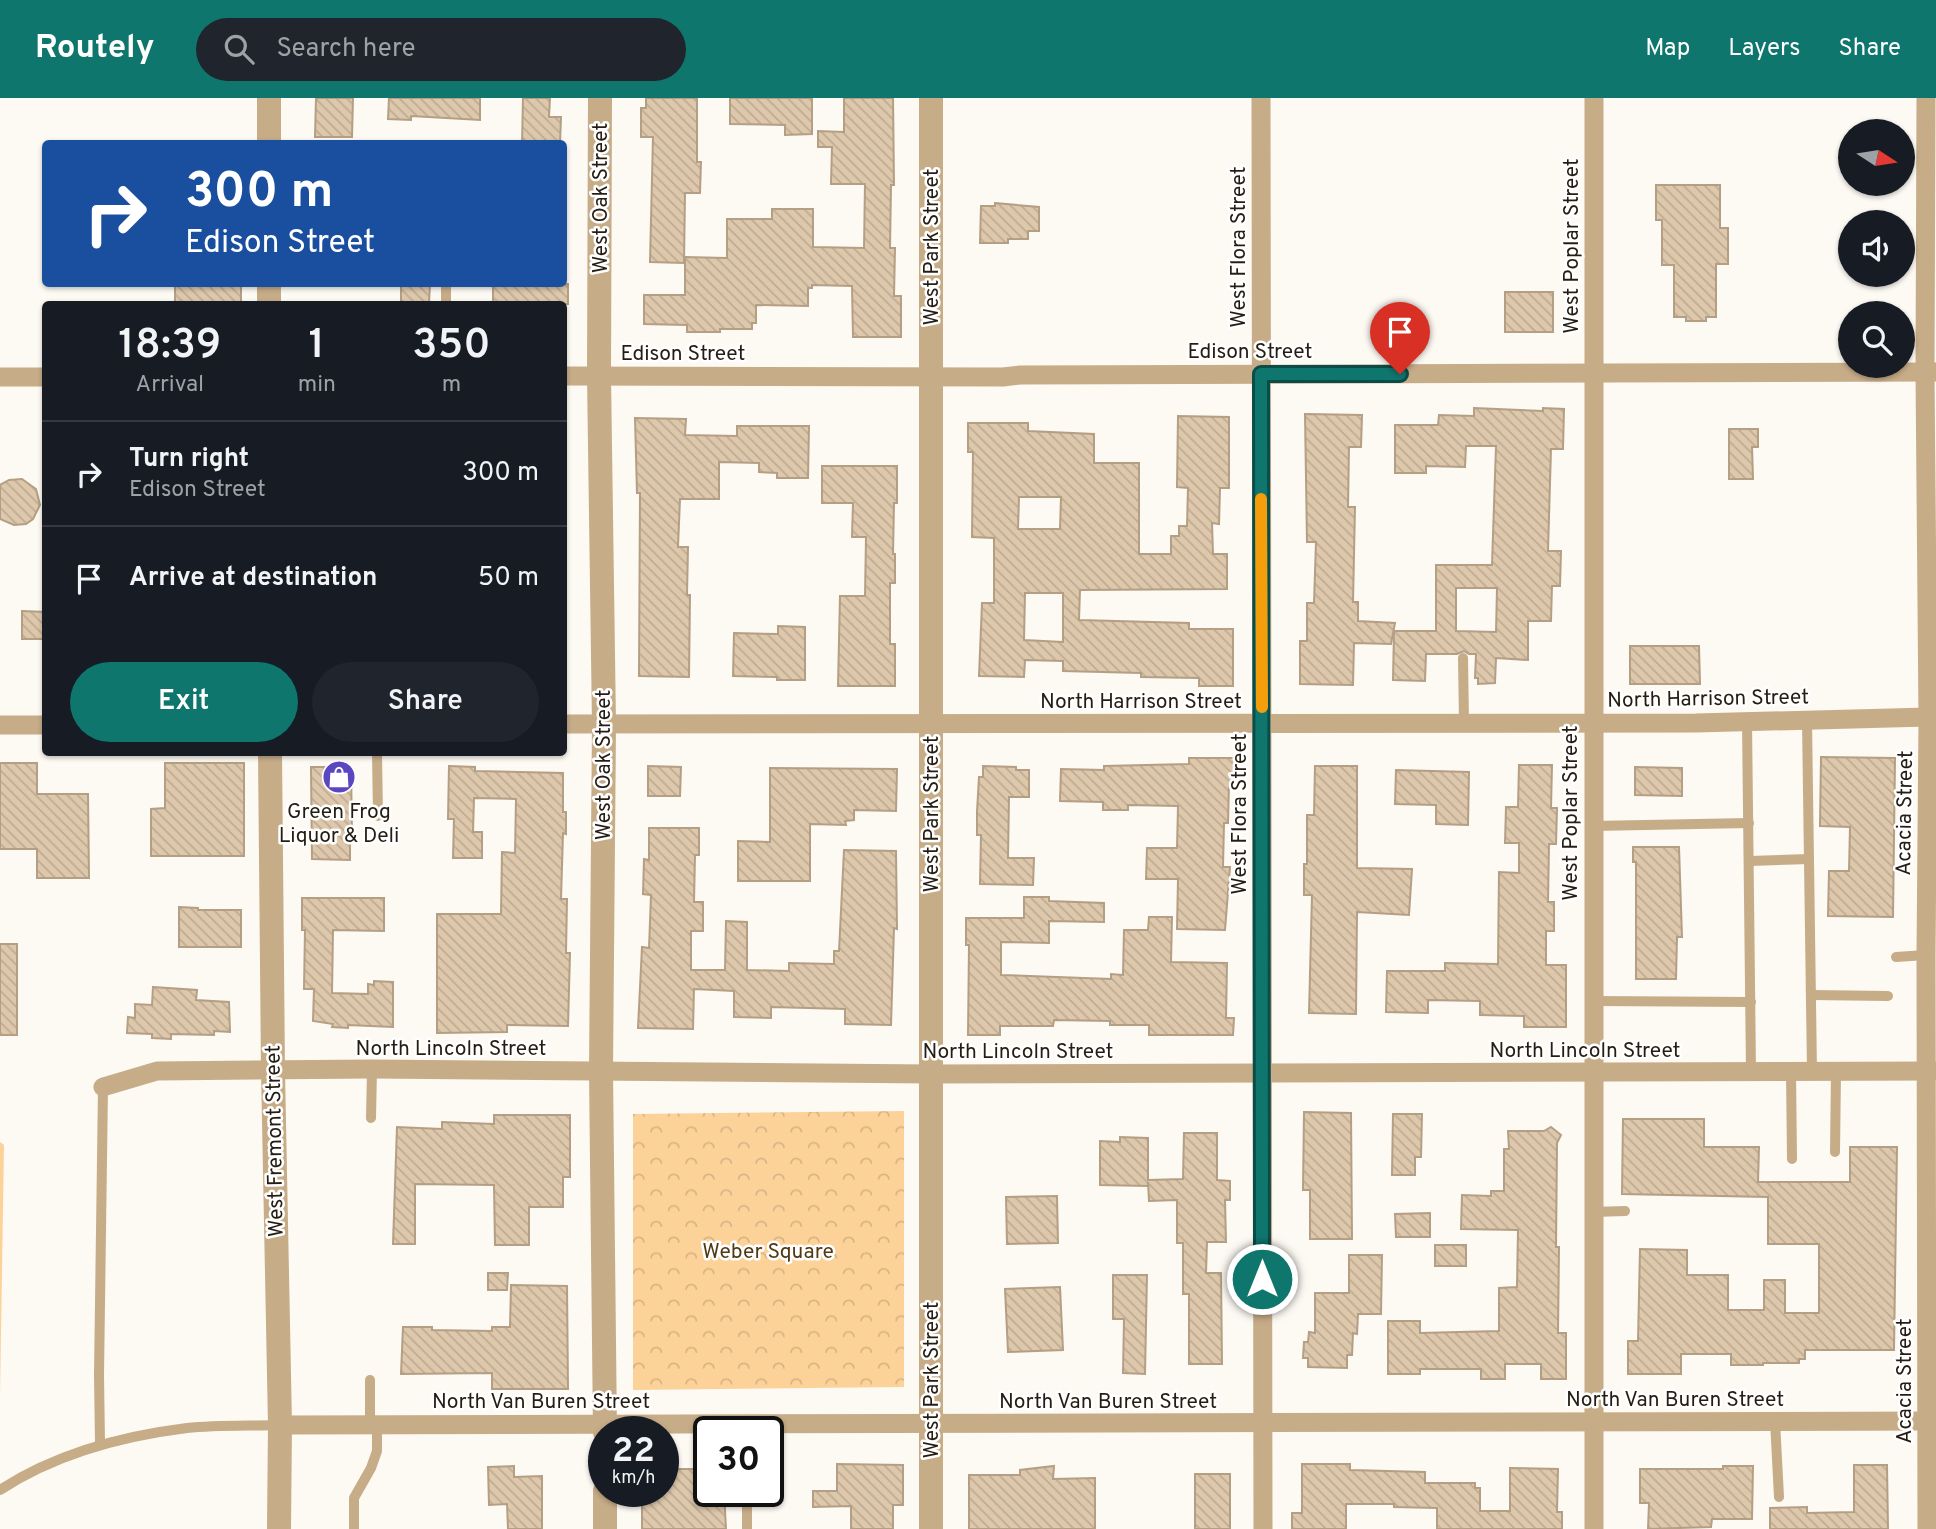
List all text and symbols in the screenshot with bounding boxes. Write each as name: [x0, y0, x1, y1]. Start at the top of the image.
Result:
search box: [196, 18, 686, 81]
text: Routely: [35, 28, 154, 70]
icon: search: [220, 30, 258, 68]
text: Search here: [276, 33, 415, 66]
text: Map: [1645, 34, 1690, 64]
text: Layers: [1728, 34, 1800, 64]
text: Share: [1838, 34, 1901, 64]
north arrow: [1838, 119, 1914, 196]
map controls: [1838, 119, 1915, 378]
street label: West Oak Street: [588, 123, 615, 273]
street label: West Poplar Street: [1559, 158, 1586, 334]
text: 300 m: [185, 163, 333, 225]
street label: West Flora Street: [1226, 166, 1253, 328]
icon: right: [70, 168, 161, 259]
street label: West Park Street: [919, 169, 946, 325]
button: sound: [1838, 210, 1915, 287]
text: Edison Street: [185, 224, 375, 264]
button: search: [1838, 301, 1915, 378]
pin: [1370, 302, 1430, 374]
icon: arrive: [1381, 313, 1419, 351]
text: 18:39: [118, 320, 221, 373]
text: 1: [309, 320, 325, 373]
text: 350: [412, 320, 491, 373]
street label: Edison Street: [1188, 339, 1312, 366]
street label: Edison Street: [621, 341, 745, 368]
text: Arrival: [136, 371, 204, 400]
text: min: [298, 371, 336, 400]
text: m: [442, 371, 461, 400]
text: Turn right: [129, 443, 249, 476]
icon: right: [70, 455, 108, 493]
text: 300 m: [462, 457, 539, 490]
text: Edison Street: [129, 476, 266, 505]
icon: arrive: [70, 560, 108, 598]
text: Arrive at destination: [129, 562, 377, 595]
text: 50 m: [478, 562, 539, 595]
button: Exit: [70, 662, 298, 742]
button: Share: [312, 662, 539, 742]
street label: North Harrison Street: [1607, 684, 1809, 715]
street label: North Harrison Street: [1040, 689, 1242, 716]
street label: West Oak Street: [591, 690, 618, 840]
street label: West Poplar Street: [1558, 725, 1585, 901]
street label: West Flora Street: [1227, 733, 1254, 895]
street label: West Park Street: [919, 736, 946, 892]
street label: Acacia Street: [1891, 750, 1920, 876]
shop icon: Green Frog Liquor & Deli: [320, 758, 358, 796]
place label: Green Frog Liquor & Deli: [279, 799, 399, 850]
street label: North Lincoln Street: [356, 1036, 546, 1063]
street label: North Lincoln Street: [1490, 1038, 1680, 1065]
street label: North Lincoln Street: [923, 1039, 1113, 1066]
street label: West Fremont Street: [260, 1045, 291, 1237]
park label: Weber Square: [702, 1239, 834, 1266]
position arrow: [1225, 1242, 1299, 1316]
street label: West Park Street: [919, 1302, 946, 1458]
street label: Acacia Street: [1892, 1318, 1919, 1444]
street label: North Van Buren Street: [1566, 1387, 1784, 1414]
street label: North Van Buren Street: [432, 1389, 650, 1416]
street label: North Van Buren Street: [999, 1389, 1217, 1416]
speed limit sign: 30: [693, 1416, 784, 1507]
text: 22: [612, 1430, 655, 1474]
text: km/h: [612, 1467, 655, 1490]

